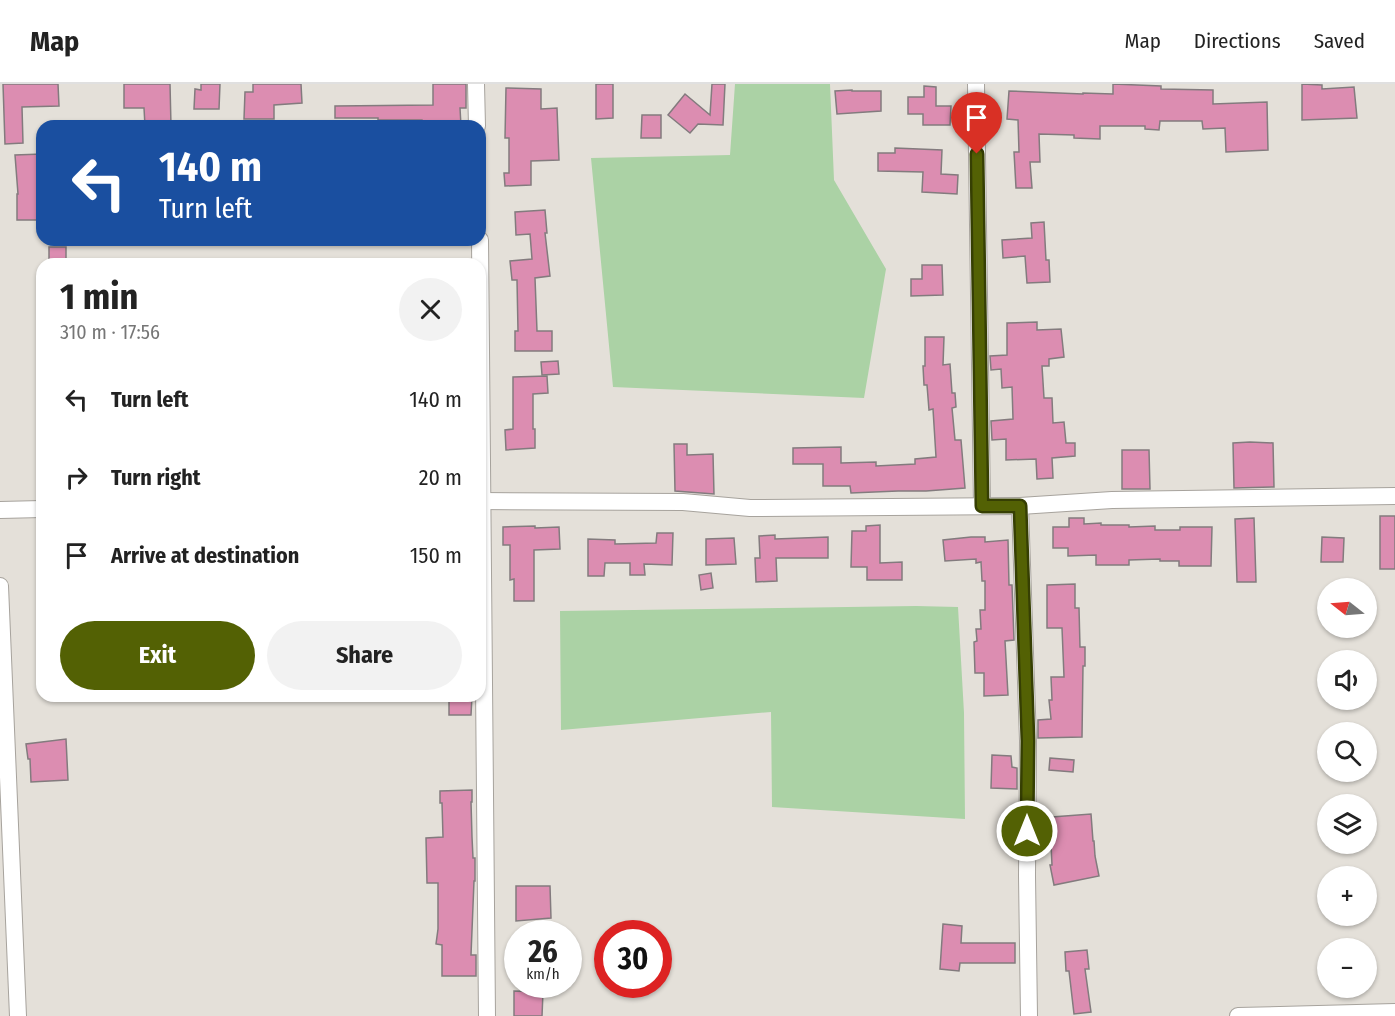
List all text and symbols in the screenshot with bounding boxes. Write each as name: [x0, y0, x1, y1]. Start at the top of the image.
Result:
text: Map: [30, 25, 79, 58]
text: Map: [1124, 28, 1161, 54]
text: Directions: [1194, 28, 1281, 54]
text: Saved: [1314, 28, 1365, 54]
pin: [951, 92, 1002, 154]
icon: arrive: [960, 101, 993, 134]
text: 140 m: [159, 142, 262, 192]
icon: left: [60, 144, 138, 222]
text: Turn left: [159, 193, 252, 225]
text: 1 min: [60, 275, 138, 319]
button: close: [399, 278, 462, 341]
text: 310 m · 17:56: [60, 320, 160, 344]
icon: left: [60, 383, 93, 416]
text: Turn left: [111, 386, 189, 413]
text: 140 m: [409, 386, 462, 413]
icon: right: [60, 461, 93, 494]
text: Turn right: [111, 464, 200, 491]
text: 20 m: [419, 464, 462, 491]
icon: arrive: [60, 539, 93, 572]
text: Arrive at destination: [111, 542, 299, 569]
text: 150 m: [410, 542, 462, 569]
north arrow: [1317, 578, 1377, 638]
map controls: [1317, 578, 1377, 998]
button: Exit: [60, 621, 255, 690]
button: Share: [267, 621, 462, 690]
button: sound: [1317, 650, 1377, 710]
button: search: [1317, 722, 1377, 782]
button: layers: [1317, 794, 1377, 854]
position arrow: [995, 799, 1059, 863]
button: +: [1317, 866, 1377, 926]
speed limit sign: 30: [594, 920, 672, 998]
text: 26: [528, 934, 558, 970]
button: −: [1317, 938, 1377, 998]
text: km/h: [526, 965, 560, 983]

